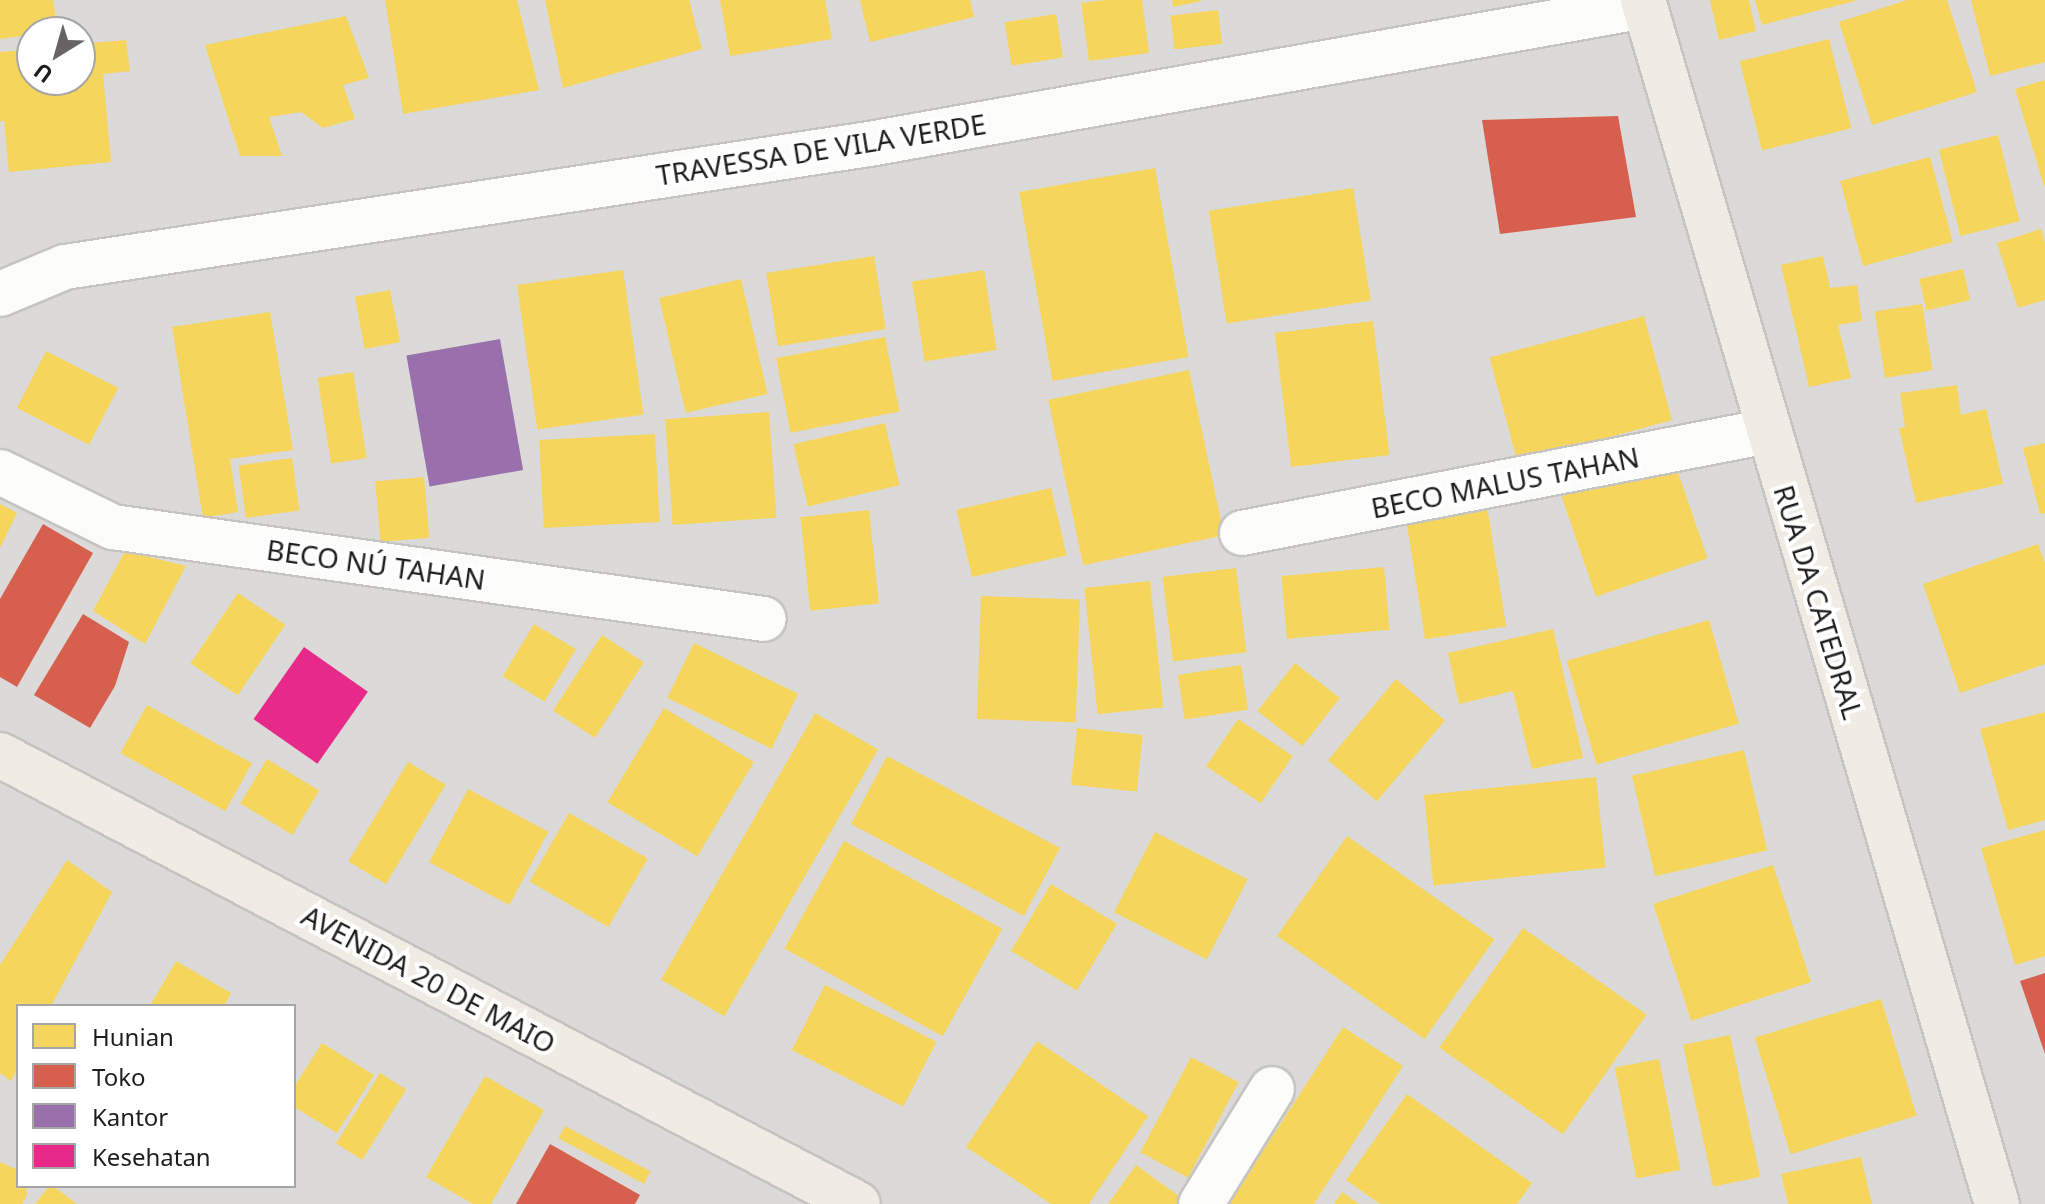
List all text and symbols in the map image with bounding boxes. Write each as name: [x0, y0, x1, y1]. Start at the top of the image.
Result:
north arrow: [16, 16, 96, 96]
text: U: [27, 57, 58, 91]
street label: TRAVESSA DE VILA VERDE: [654, 106, 988, 192]
street label: BECO MALUS TAHAN: [1368, 440, 1642, 524]
street label: RUA DA CATEDRAL: [1767, 481, 1871, 723]
street label: BECO NÚ TAHAN: [264, 532, 488, 596]
street label: AVENIDA 20 DE MAIO: [297, 898, 561, 1060]
legend: [16, 1004, 296, 1188]
text: Hunian: [92, 1020, 174, 1053]
text: Toko: [92, 1060, 146, 1093]
text: Kantor: [92, 1100, 168, 1133]
text: Kesehatan: [92, 1140, 211, 1173]

